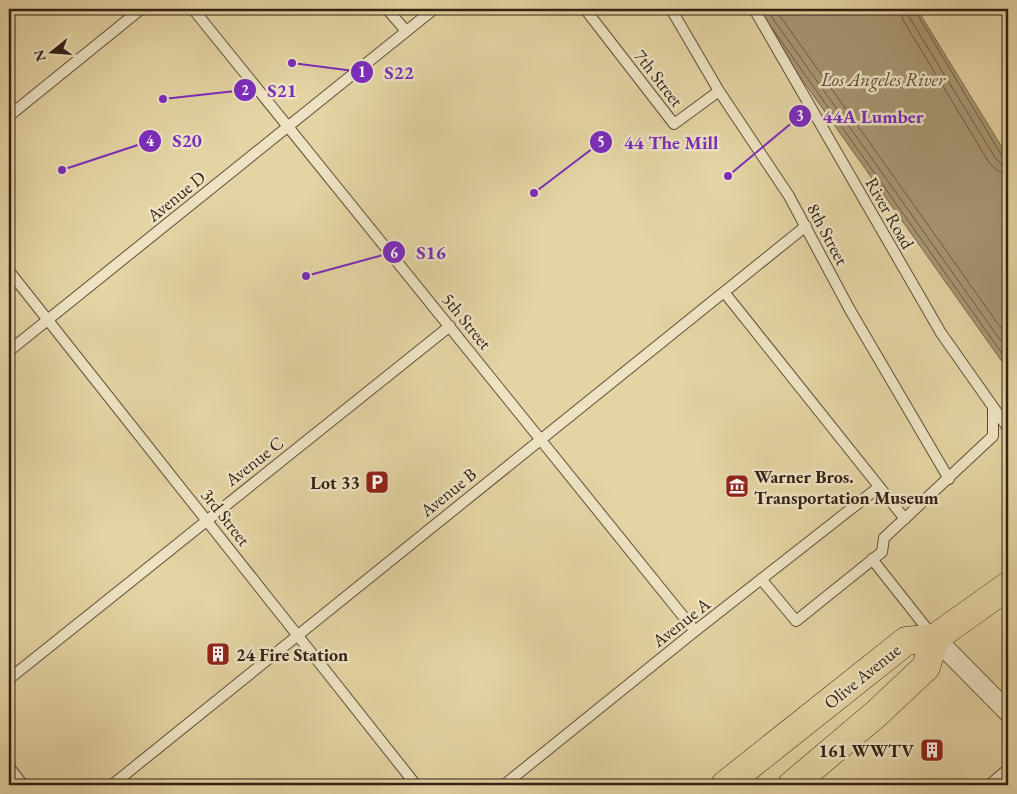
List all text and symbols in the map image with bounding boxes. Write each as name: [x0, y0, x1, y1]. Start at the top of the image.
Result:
north arrow: [28, 28, 78, 78]
street label: 7th Street: [629, 45, 689, 112]
text: N: [29, 47, 50, 64]
callout: S22: [350, 55, 424, 89]
text: S22: [384, 60, 414, 85]
text: 1: [358, 62, 366, 81]
water label: Los Angeles River: [820, 67, 946, 92]
callout: S21: [232, 73, 307, 107]
text: S21: [267, 78, 297, 103]
text: 2: [241, 80, 249, 99]
callout: 44A Lumber: [788, 99, 934, 133]
text: 44A Lumber: [822, 104, 924, 129]
text: 3: [796, 106, 804, 125]
callout: S20: [138, 124, 212, 158]
callout: 44 The Mill: [589, 125, 729, 159]
text: S20: [172, 128, 202, 153]
text: 44 The Mill: [624, 130, 719, 155]
text: 4: [146, 131, 155, 150]
text: 5: [597, 132, 605, 151]
street label: Avenue D: [141, 165, 210, 227]
street label: River Road: [860, 173, 920, 254]
street label: 8th Street: [802, 199, 854, 269]
callout: S16: [381, 235, 456, 269]
text: S16: [416, 240, 446, 265]
text: 6: [390, 243, 398, 262]
street label: 5th Street: [437, 288, 497, 354]
street label: Avenue C: [219, 431, 288, 492]
street label: Avenue B: [414, 462, 481, 522]
place label: Warner Bros. Transportation Museum: [754, 465, 939, 509]
parking icon: Lot 33: [364, 469, 390, 495]
place label: Lot 33: [310, 471, 360, 494]
museum icon: Warner Bros. Transportation Museum: [724, 473, 750, 499]
street label: 3rd Street: [196, 484, 256, 551]
street label: Avenue A: [646, 592, 715, 653]
street label: Olive Avenue: [819, 638, 905, 714]
building icon: 24 Fire Station: [205, 641, 231, 667]
place label: 24 Fire Station: [236, 643, 348, 666]
building icon: 161 WWTV: [919, 737, 945, 763]
place label: 161 WWTV: [819, 739, 914, 762]

